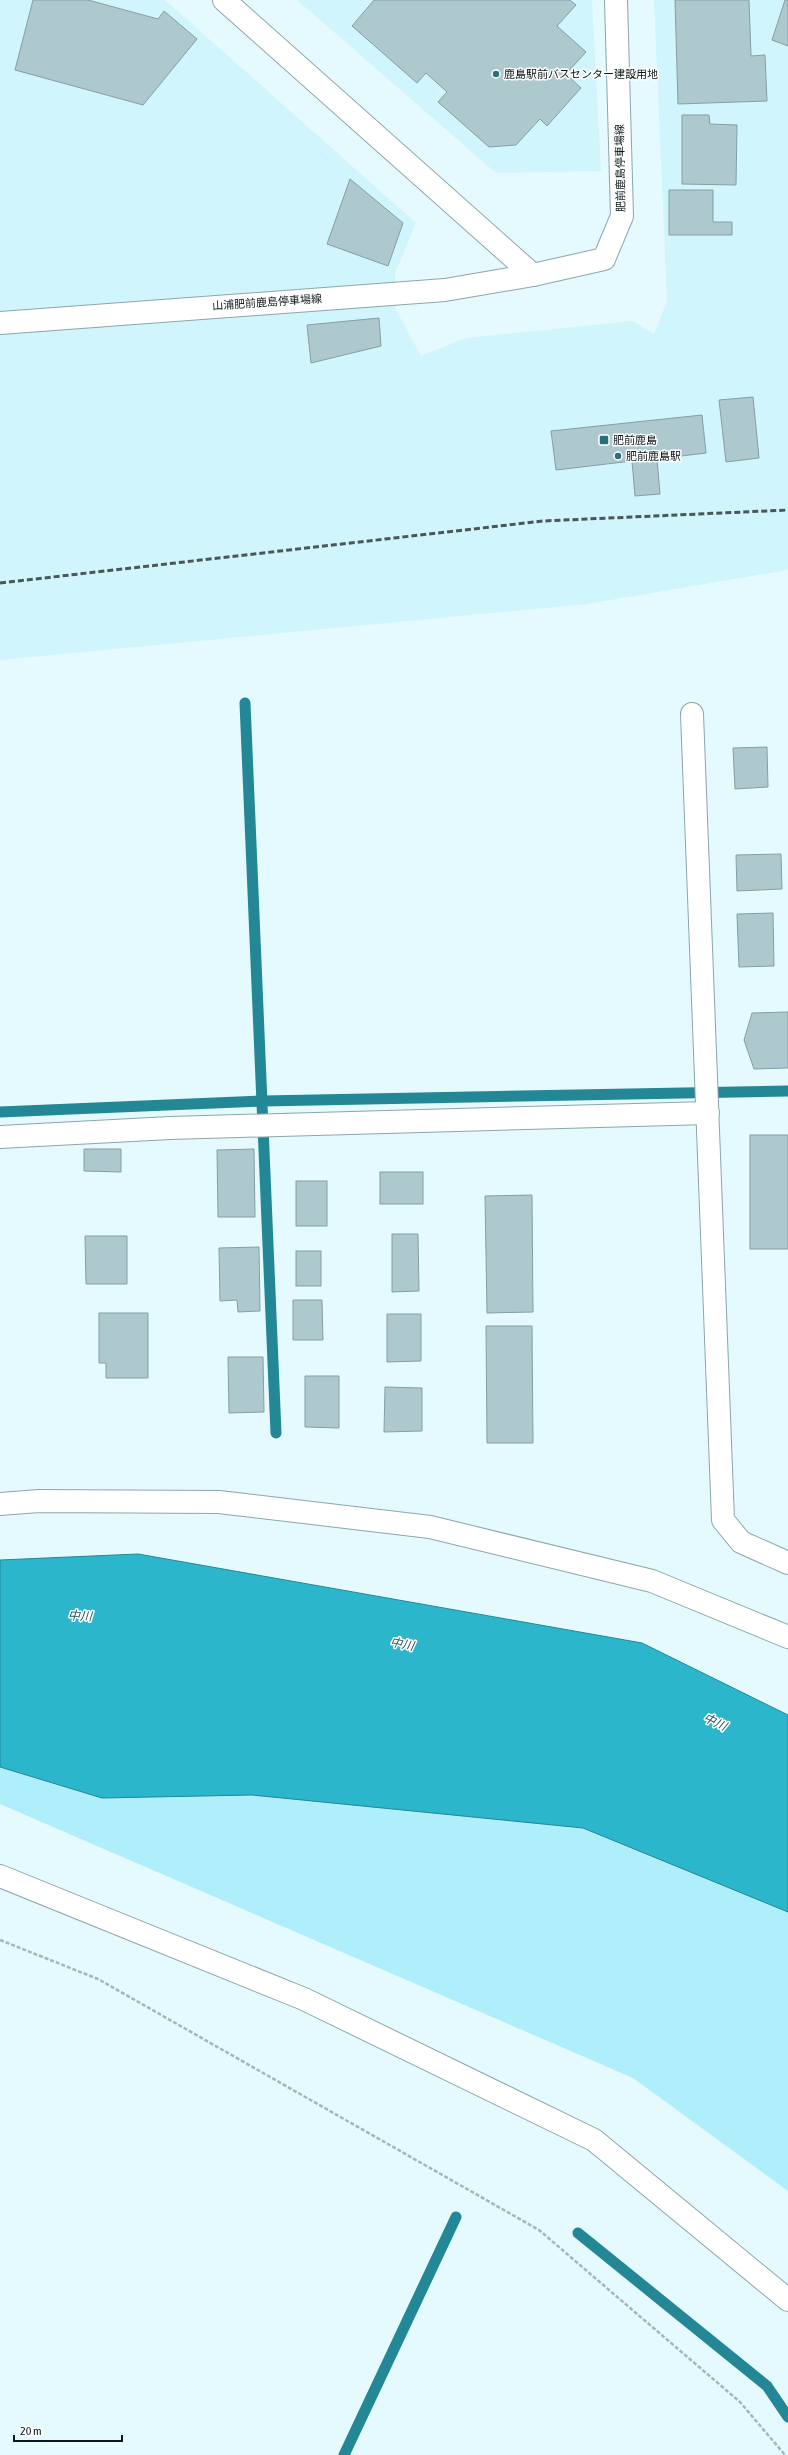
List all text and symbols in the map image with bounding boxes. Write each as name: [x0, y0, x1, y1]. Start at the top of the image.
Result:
place label: 鹿島駅前バスセンター建設用地: [504, 68, 658, 80]
marker: 鹿島駅前バスセンター建設用地: [491, 69, 501, 79]
street label: 肥前鹿島停車場線: [613, 124, 627, 212]
street label: 山浦肥前鹿島停車場線: [212, 292, 322, 312]
marker: 肥前鹿島: [598, 434, 610, 446]
place label: 肥前鹿島: [613, 434, 657, 446]
place label: 肥前鹿島駅: [626, 450, 681, 462]
marker: 肥前鹿島駅: [613, 451, 623, 461]
water label: 中川: [68, 1608, 94, 1624]
water label: 中川: [389, 1635, 417, 1654]
water label: 中川: [701, 1711, 731, 1734]
scale bar: [14, 2417, 122, 2443]
text: 20 m: [20, 2424, 42, 2438]

